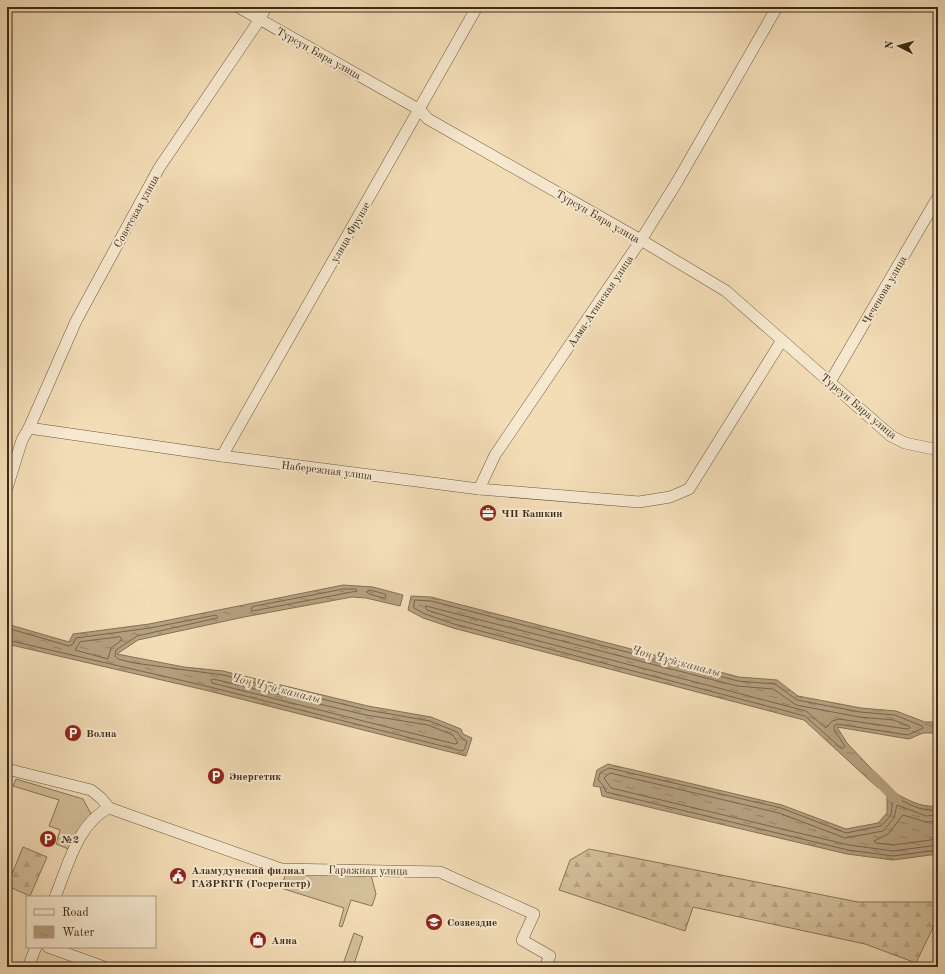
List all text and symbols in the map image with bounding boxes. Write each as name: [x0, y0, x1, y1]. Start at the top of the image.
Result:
street label: Турсун Бяра улица: [274, 26, 363, 82]
north arrow: [879, 26, 919, 66]
text: N: [885, 40, 897, 50]
street label: Советская улица: [113, 173, 162, 250]
street label: Турсун Бяра улица: [553, 189, 642, 246]
street label: улица Фрунзе: [330, 201, 373, 265]
street label: Алма-Атинская улица: [566, 254, 636, 350]
street label: Чеченова улица: [861, 254, 910, 327]
street label: Турсун Бяра улица: [818, 372, 898, 442]
street label: Набережная улица: [281, 460, 374, 483]
office icon: ЧП Кашкин: [478, 503, 498, 523]
place label: ЧП Кашкин: [501, 509, 562, 520]
water label: Чоң Чүй каналы: [630, 644, 722, 680]
water label: Чоң Чүй каналы: [230, 672, 322, 706]
parking icon: Волна: [63, 723, 83, 743]
place label: Волна: [86, 729, 117, 740]
parking icon: Энергетик: [206, 766, 226, 786]
place label: Энергетик: [229, 772, 281, 783]
parking icon: №2: [38, 829, 58, 849]
place label: №2: [61, 835, 79, 846]
street label: Гаражная улица: [328, 865, 408, 878]
public building icon: Аламудунский филиал ГАЗРКГК (Госрегистр): [168, 866, 188, 886]
place label: Аламудунский филиал ГАЗРКГК (Госрегистр): [191, 866, 311, 890]
legend: [26, 896, 156, 948]
text: Road: [62, 907, 89, 919]
school or university icon: Созвездие: [424, 912, 444, 932]
place label: Созвездие: [447, 918, 497, 929]
text: Water: [62, 927, 95, 939]
shop icon: Аяна: [248, 930, 268, 950]
place label: Аяна: [271, 936, 297, 947]

